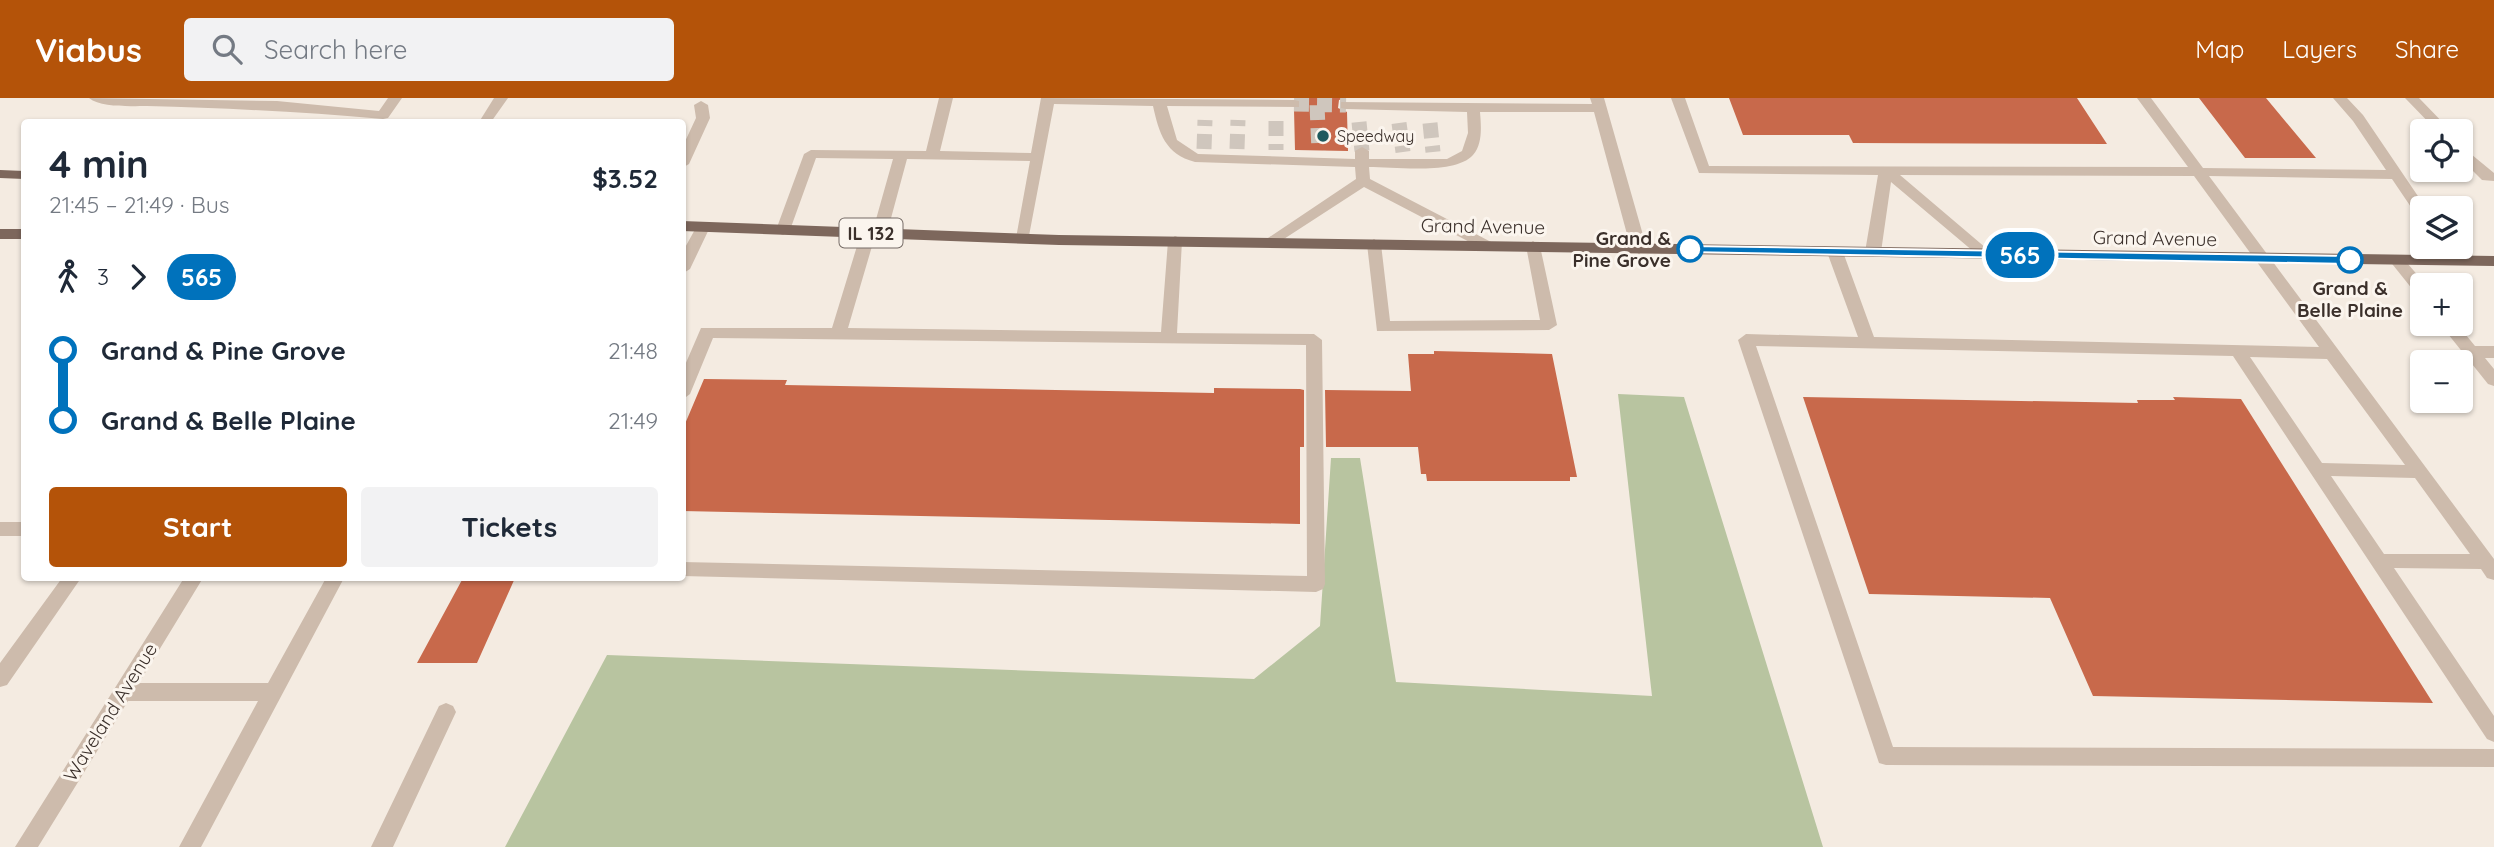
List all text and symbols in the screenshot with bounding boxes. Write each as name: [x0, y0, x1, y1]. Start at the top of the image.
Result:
search box: [184, 18, 674, 81]
text: Viabus: [35, 29, 142, 70]
icon: search: [208, 30, 246, 68]
text: Search here: [264, 33, 407, 66]
text: Map: [2195, 34, 2244, 64]
text: Layers: [2282, 34, 2357, 64]
text: Share: [2395, 34, 2459, 64]
map controls: [2410, 119, 2473, 413]
button: locate: [2410, 119, 2473, 182]
place label: Speedway: [1337, 126, 1414, 146]
marker: Speedway: [1315, 128, 1331, 144]
text: 4 min: [49, 140, 149, 188]
text: $3.52: [592, 162, 658, 195]
text: 21:45 – 21:49 · Bus: [49, 190, 230, 219]
button: layers: [2410, 196, 2473, 259]
street label: Grand Avenue: [1421, 213, 1545, 239]
road number: IL 132: [840, 218, 903, 248]
street label: Grand Avenue: [2093, 225, 2217, 251]
place label: Grand & Pine Grove: [1573, 226, 1671, 272]
line badge: 565: [1980, 232, 2060, 278]
marker: Grand & Pine Grove: [1677, 236, 1703, 262]
text: 565: [2000, 240, 2040, 270]
marker: Grand & Belle Plaine: [2337, 247, 2363, 273]
icon: walk: [49, 258, 87, 296]
icon: forward: [119, 258, 157, 296]
text: 3: [97, 262, 109, 291]
text: 565: [181, 262, 222, 292]
button: +: [2410, 273, 2473, 336]
place label: Grand & Belle Plaine: [2297, 276, 2403, 322]
text: Grand & Pine Grove: [101, 334, 346, 367]
text: 21:48: [608, 336, 658, 365]
button: −: [2410, 350, 2473, 413]
text: Grand & Belle Plaine: [101, 404, 356, 437]
text: 21:49: [608, 406, 658, 435]
button: Start: [49, 487, 347, 567]
button: Tickets: [361, 487, 658, 567]
street label: Waveland Avenue: [58, 638, 162, 786]

